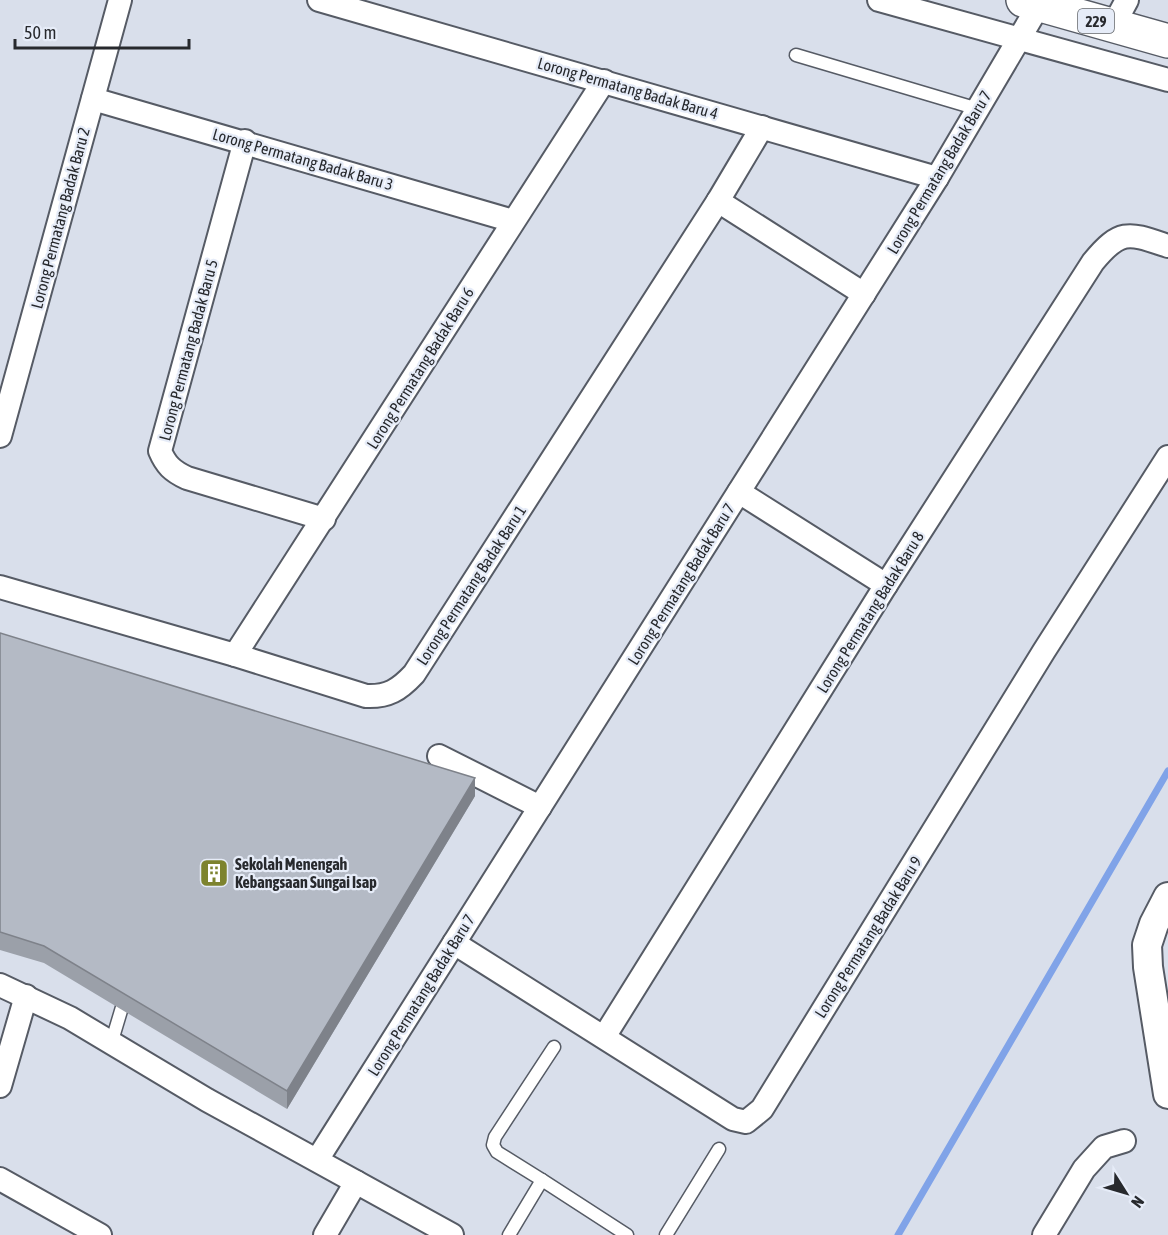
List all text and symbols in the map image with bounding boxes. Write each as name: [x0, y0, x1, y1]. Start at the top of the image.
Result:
road number: 229: [1078, 9, 1114, 33]
scale bar: [15, 12, 189, 50]
text: 50 m: [24, 22, 56, 43]
street label: Lorong Permatang Badak Baru 4: [535, 54, 720, 123]
street label: Lorong Permatang Badak Baru 7: [883, 87, 996, 257]
street label: Lorong Permatang Badak Baru 2: [27, 125, 94, 311]
street label: Lorong Permatang Badak Baru 3: [210, 125, 395, 194]
street label: Lorong Permatang Badak Baru 5: [155, 257, 222, 443]
street label: Lorong Permatang Badak Baru 6: [363, 284, 478, 452]
street label: Lorong Permatang Badak Baru 7: [624, 500, 739, 668]
street label: Lorong Permatang Badak Baru 1: [413, 502, 530, 669]
street label: Lorong Permatang Badak Baru 8: [813, 528, 928, 696]
street label: Lorong Permatang Badak Baru 9: [811, 853, 926, 1021]
place label: Sekolah Menengah Kebangsaan Sungai Isap: [235, 855, 377, 891]
building icon: Sekolah Menengah Kebangsaan Sungai Isap: [198, 857, 230, 889]
street label: Lorong Permatang Badak Baru 7: [364, 911, 479, 1079]
north arrow: [1096, 1163, 1156, 1223]
text: N: [1128, 1193, 1148, 1211]

